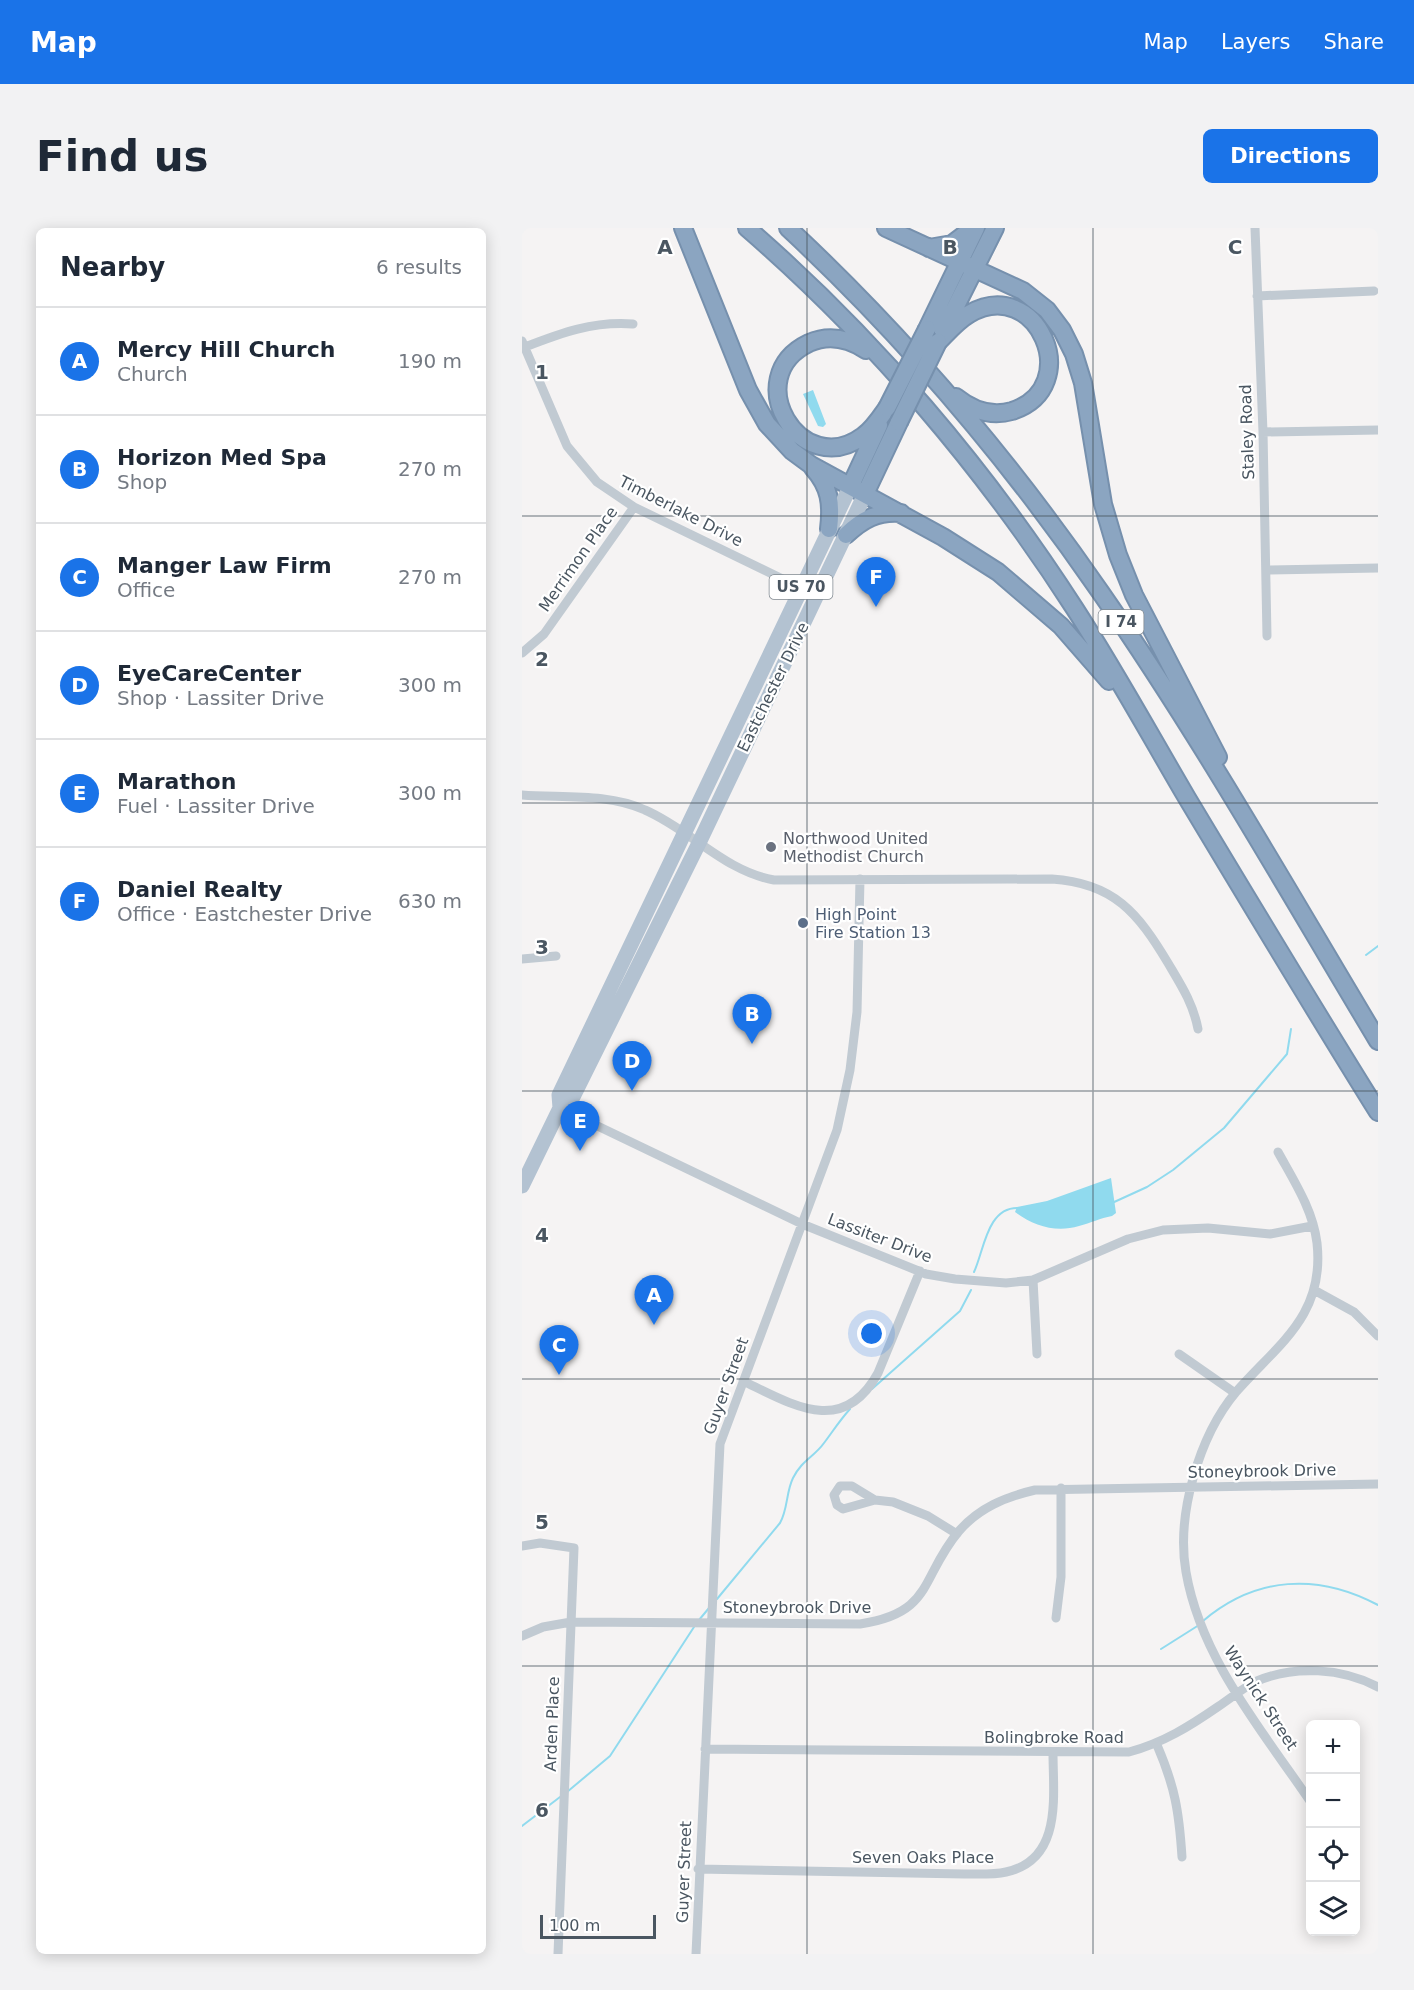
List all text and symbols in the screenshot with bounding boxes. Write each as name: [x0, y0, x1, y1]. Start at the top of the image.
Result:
text: Map: [30, 26, 97, 59]
text: Map: [1144, 30, 1188, 54]
text: Layers: [1221, 30, 1290, 54]
text: Share: [1323, 30, 1384, 54]
button: Directions: [1203, 129, 1378, 183]
text: Find us: [36, 132, 209, 181]
text: A: [657, 235, 673, 259]
text: B: [942, 235, 958, 259]
text: C: [1228, 235, 1242, 259]
text: Nearby: [60, 252, 165, 282]
text: 6 results: [376, 255, 462, 279]
text: Mercy Hill Church: [117, 337, 335, 362]
text: A: [72, 349, 87, 373]
text: 190 m: [398, 349, 462, 373]
text: 1: [535, 360, 549, 384]
text: Church: [117, 362, 188, 386]
street label: Staley Road: [1236, 384, 1258, 480]
text: Horizon Med Spa: [117, 445, 327, 470]
text: B: [72, 457, 87, 481]
text: 270 m: [398, 457, 462, 481]
text: Shop: [117, 470, 167, 494]
street label: Timberlake Drive: [615, 471, 746, 550]
street label: Merrimon Place: [535, 503, 621, 615]
text: Manger Law Firm: [117, 553, 332, 578]
pin: F: [856, 558, 896, 607]
text: C: [72, 565, 87, 589]
text: 270 m: [398, 565, 462, 589]
road number: US 70: [770, 575, 832, 599]
text: Office: [117, 578, 175, 602]
road number: I 74: [1098, 610, 1144, 634]
street label: Eastchester Drive: [733, 619, 813, 755]
text: 2: [535, 647, 549, 671]
text: EyeCareCenter: [117, 661, 301, 686]
text: D: [71, 673, 88, 697]
text: 300 m: [398, 673, 462, 697]
text: Shop · Lassiter Drive: [117, 686, 324, 710]
text: Marathon: [117, 769, 236, 794]
text: E: [73, 781, 86, 805]
text: 300 m: [398, 781, 462, 805]
text: Fuel · Lassiter Drive: [117, 794, 315, 818]
place label: Northwood United Methodist Church: [783, 829, 928, 866]
marker: Northwood United Methodist Church: [764, 840, 778, 854]
text: Daniel Realty: [117, 877, 283, 902]
text: F: [73, 889, 86, 913]
text: 630 m: [398, 889, 462, 913]
text: Office · Eastchester Drive: [117, 902, 372, 926]
place label: High Point Fire Station 13: [815, 905, 931, 942]
marker: High Point Fire Station 13: [796, 916, 810, 930]
text: 3: [535, 935, 549, 959]
pin: B: [732, 994, 772, 1044]
pin: D: [612, 1042, 652, 1091]
pin: E: [560, 1102, 600, 1151]
street label: Lassiter Drive: [825, 1209, 935, 1267]
text: 4: [535, 1223, 549, 1247]
pin: A: [634, 1276, 674, 1325]
your location: [857, 1319, 886, 1348]
pin: C: [540, 1326, 579, 1375]
street label: Guyer Street: [700, 1335, 752, 1437]
street label: Stoneybrook Drive: [1188, 1460, 1336, 1482]
text: 5: [535, 1510, 549, 1534]
street label: Stoneybrook Drive: [723, 1598, 871, 1617]
street label: Waynick Street: [1220, 1642, 1302, 1754]
street label: Arden Place: [541, 1676, 563, 1772]
map controls: [1306, 1720, 1360, 1936]
button: +: [1306, 1720, 1360, 1774]
street label: Bolingbroke Road: [984, 1728, 1124, 1747]
button: −: [1306, 1774, 1360, 1828]
text: 6: [535, 1798, 549, 1822]
street label: Guyer Street: [673, 1821, 695, 1923]
button: locate: [1306, 1828, 1360, 1882]
street label: Seven Oaks Place: [852, 1848, 994, 1867]
button: layers: [1306, 1882, 1360, 1936]
scale bar: [540, 1912, 656, 1940]
text: 100 m: [549, 1916, 600, 1935]

